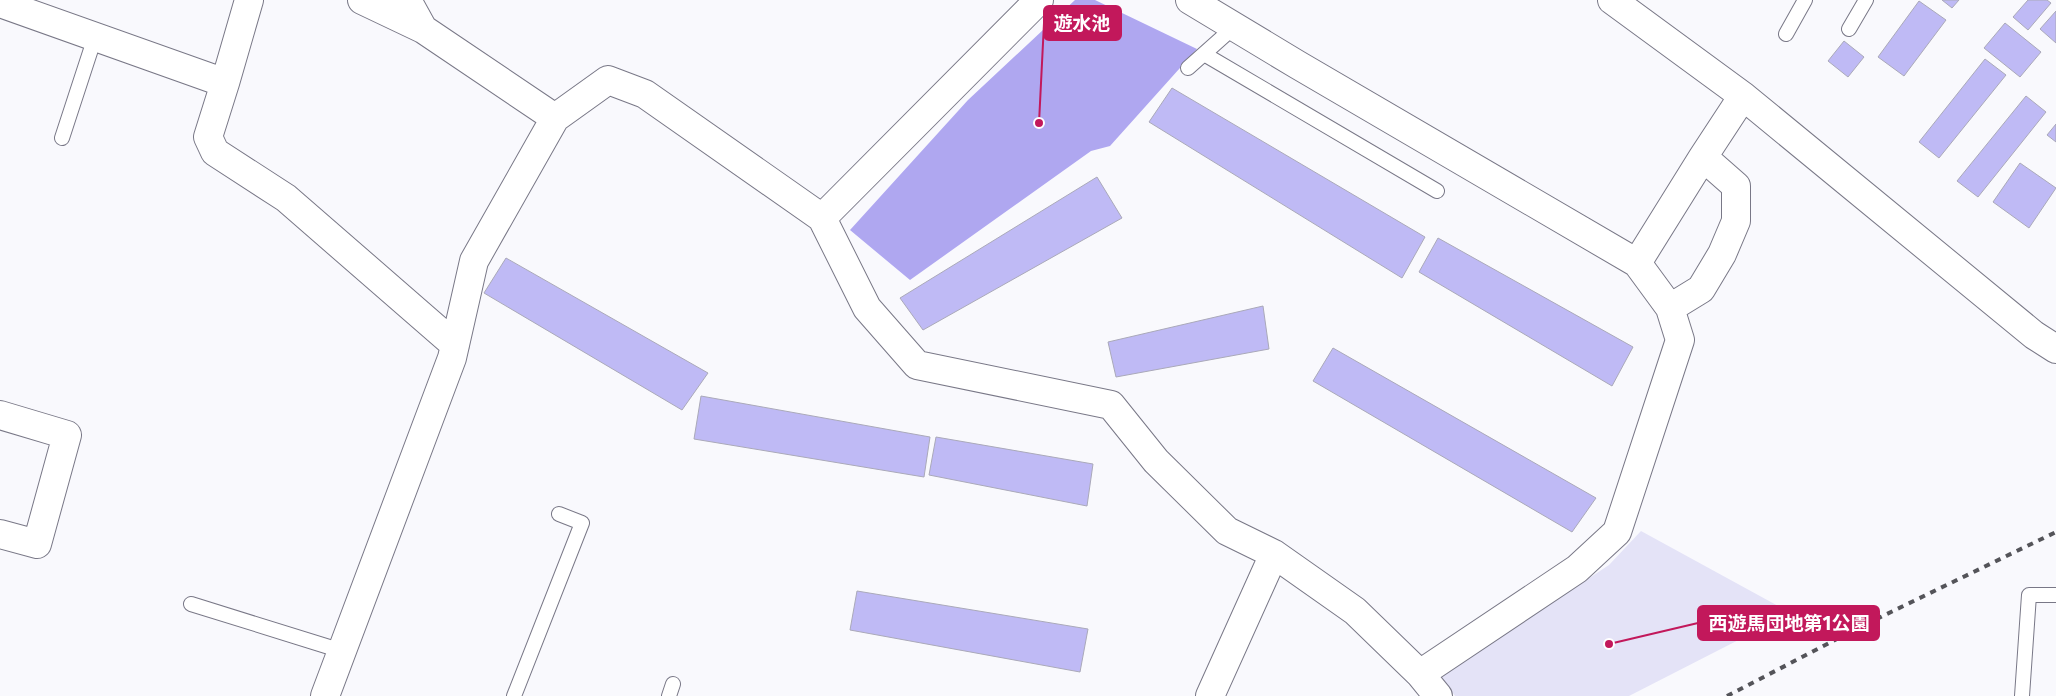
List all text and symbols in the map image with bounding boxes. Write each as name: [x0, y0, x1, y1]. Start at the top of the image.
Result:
callout: 遊水池: [1044, 6, 1121, 40]
text: 遊水池: [1053, 12, 1111, 35]
callout: 西遊馬団地第1公園: [1698, 606, 1879, 640]
text: 西遊馬団地第1公園: [1709, 612, 1869, 635]

